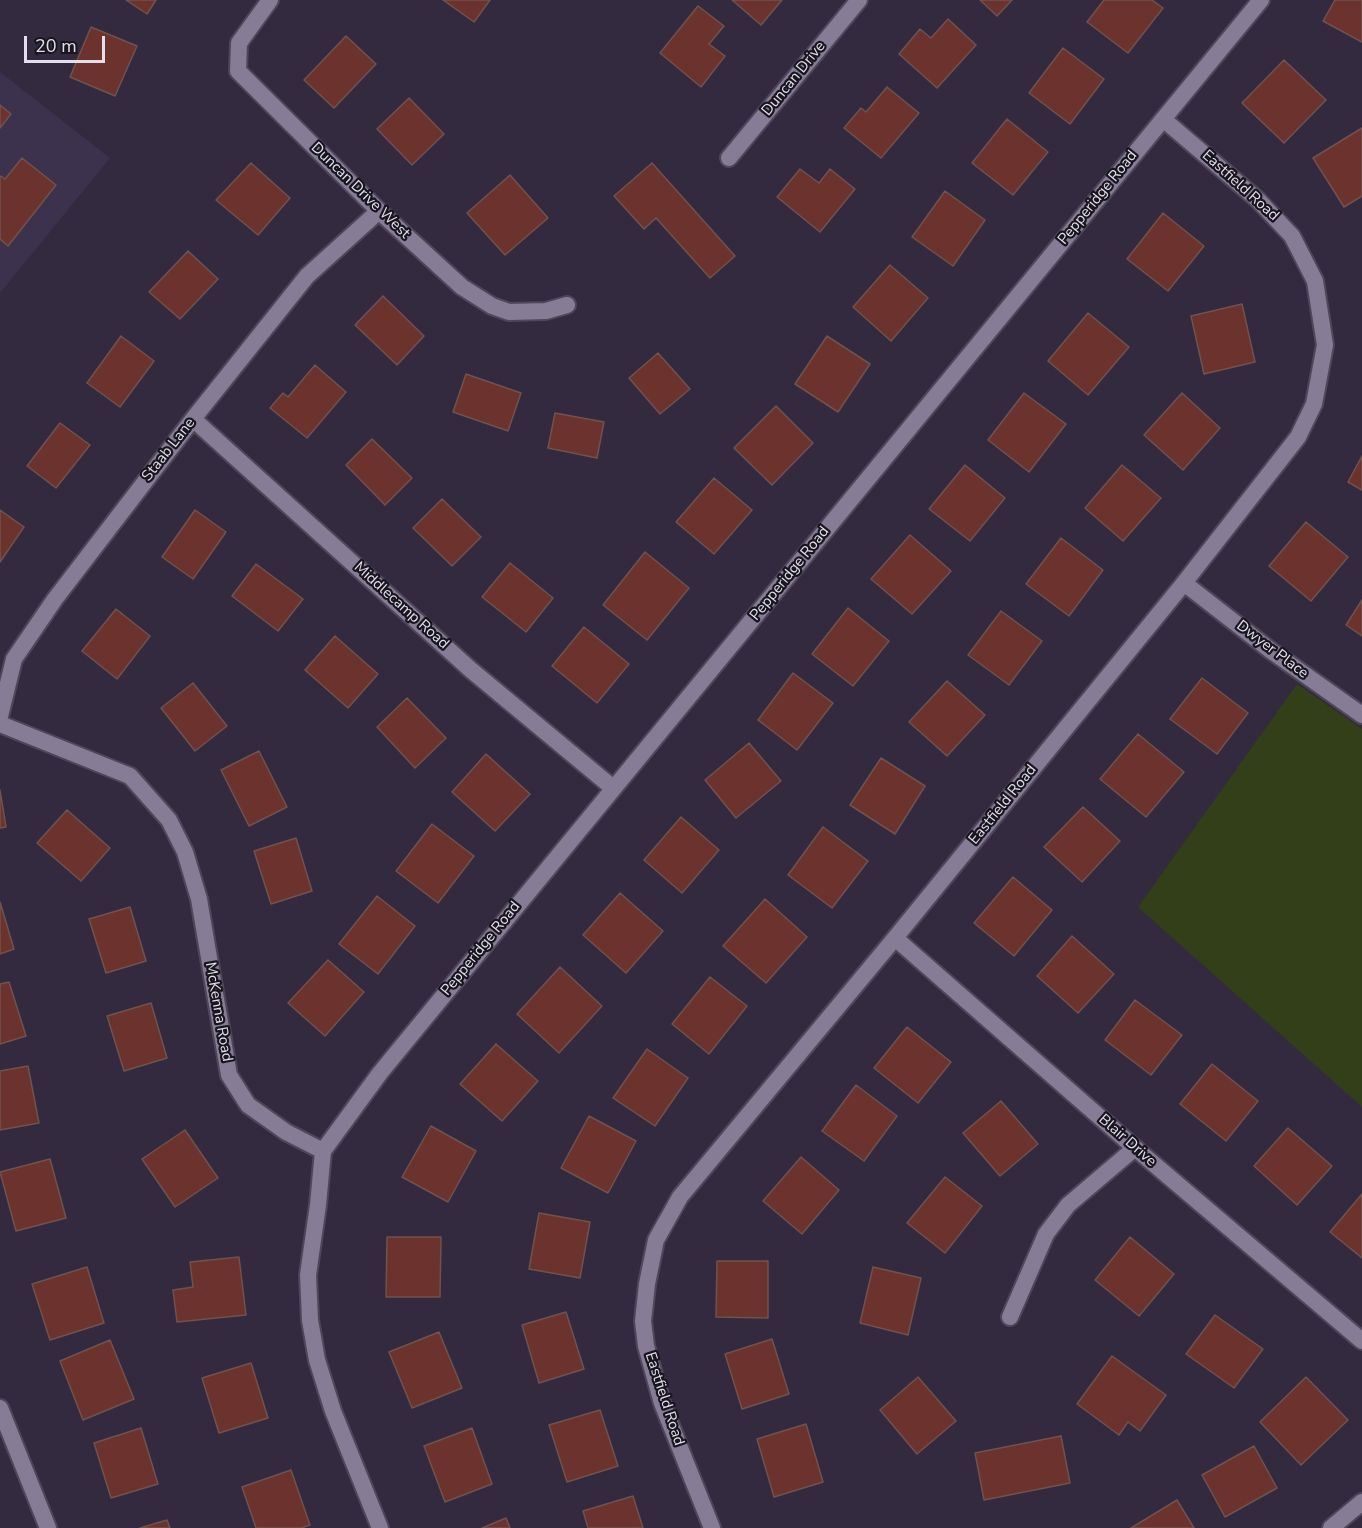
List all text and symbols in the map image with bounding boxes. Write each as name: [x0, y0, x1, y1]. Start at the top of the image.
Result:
scale bar: [27, 24, 108, 62]
text: 20 m: [35, 34, 77, 58]
street label: Duncan Drive: [758, 38, 830, 120]
street label: Duncan Drive West: [307, 139, 413, 243]
street label: Pepperidge Road: [1055, 147, 1141, 249]
street label: Eastfield Road: [1198, 147, 1282, 225]
street label: Staab Lane: [139, 415, 199, 485]
street label: Pepperidge Road: [747, 523, 833, 625]
street label: Middlecamp Road: [350, 559, 452, 653]
street label: Dwyer Place: [1232, 617, 1312, 683]
street label: Eastfield Road: [965, 762, 1041, 848]
street label: Pepperidge Road: [438, 898, 524, 1000]
street label: McKenna Road: [200, 961, 236, 1063]
street label: Blair Drive: [1094, 1111, 1160, 1171]
street label: Eastfield Road: [640, 1350, 688, 1448]

